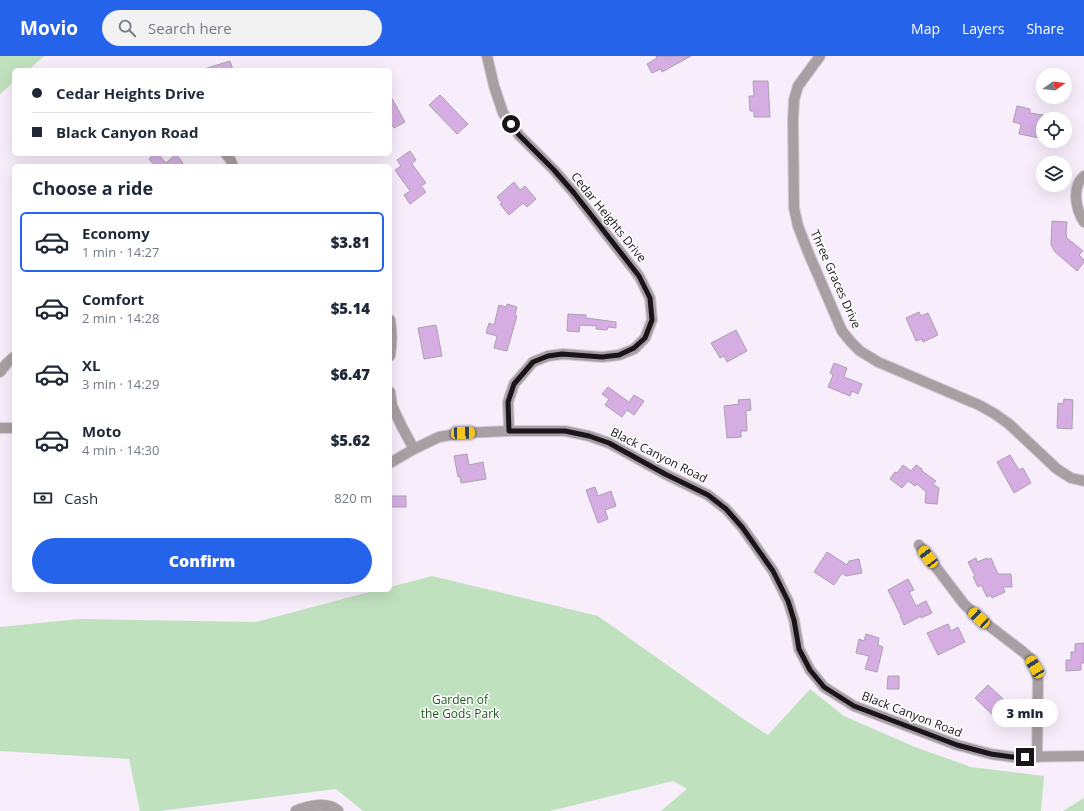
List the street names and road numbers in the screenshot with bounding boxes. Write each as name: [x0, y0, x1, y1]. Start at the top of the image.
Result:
street label: Cedar Heights Drive: [567, 168, 651, 266]
street label: Three Graces Drive: [807, 227, 866, 331]
street label: Black Canyon Road: [608, 423, 710, 487]
street label: Black Canyon Road: [859, 687, 965, 741]

